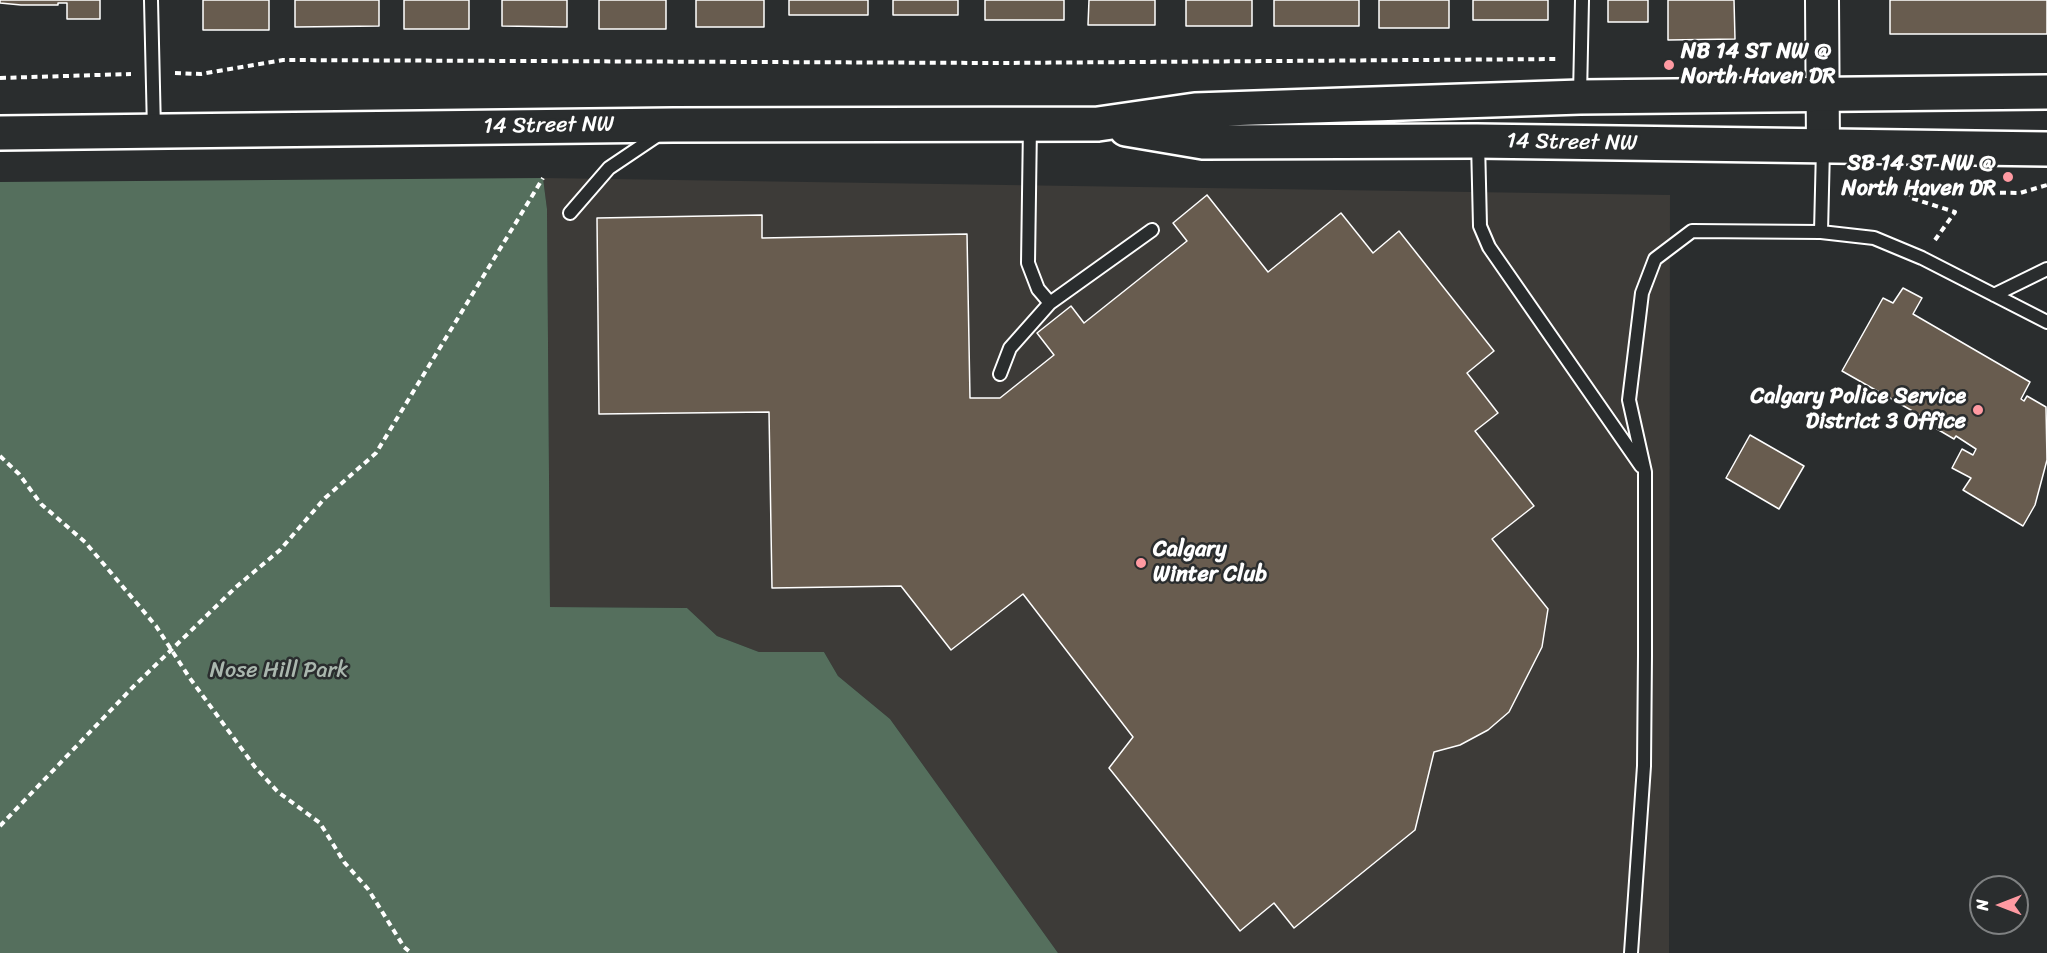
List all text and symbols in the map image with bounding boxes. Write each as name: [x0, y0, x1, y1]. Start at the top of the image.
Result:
place label: NB 14 ST NW @ North Haven DR: [1681, 39, 1836, 90]
marker: NB 14 ST NW @ North Haven DR: [1662, 58, 1676, 72]
street label: 14 Street NW: [483, 112, 615, 140]
street label: 14 Street NW: [1506, 129, 1638, 157]
place label: SB 14 ST NW @ North Haven DR: [1841, 151, 1996, 202]
marker: SB 14 ST NW @ North Haven DR: [2001, 170, 2015, 184]
place label: Calgary Police Service District 3 Office: [1750, 384, 1966, 436]
marker: Calgary Police Service District 3 Office: [1971, 403, 1985, 417]
place label: Calgary Winter Club: [1153, 537, 1267, 588]
marker: Calgary Winter Club: [1134, 556, 1148, 570]
park label: Nose Hill Park: [210, 658, 348, 684]
north arrow: [1969, 875, 2029, 935]
text: N: [1968, 899, 1997, 911]

